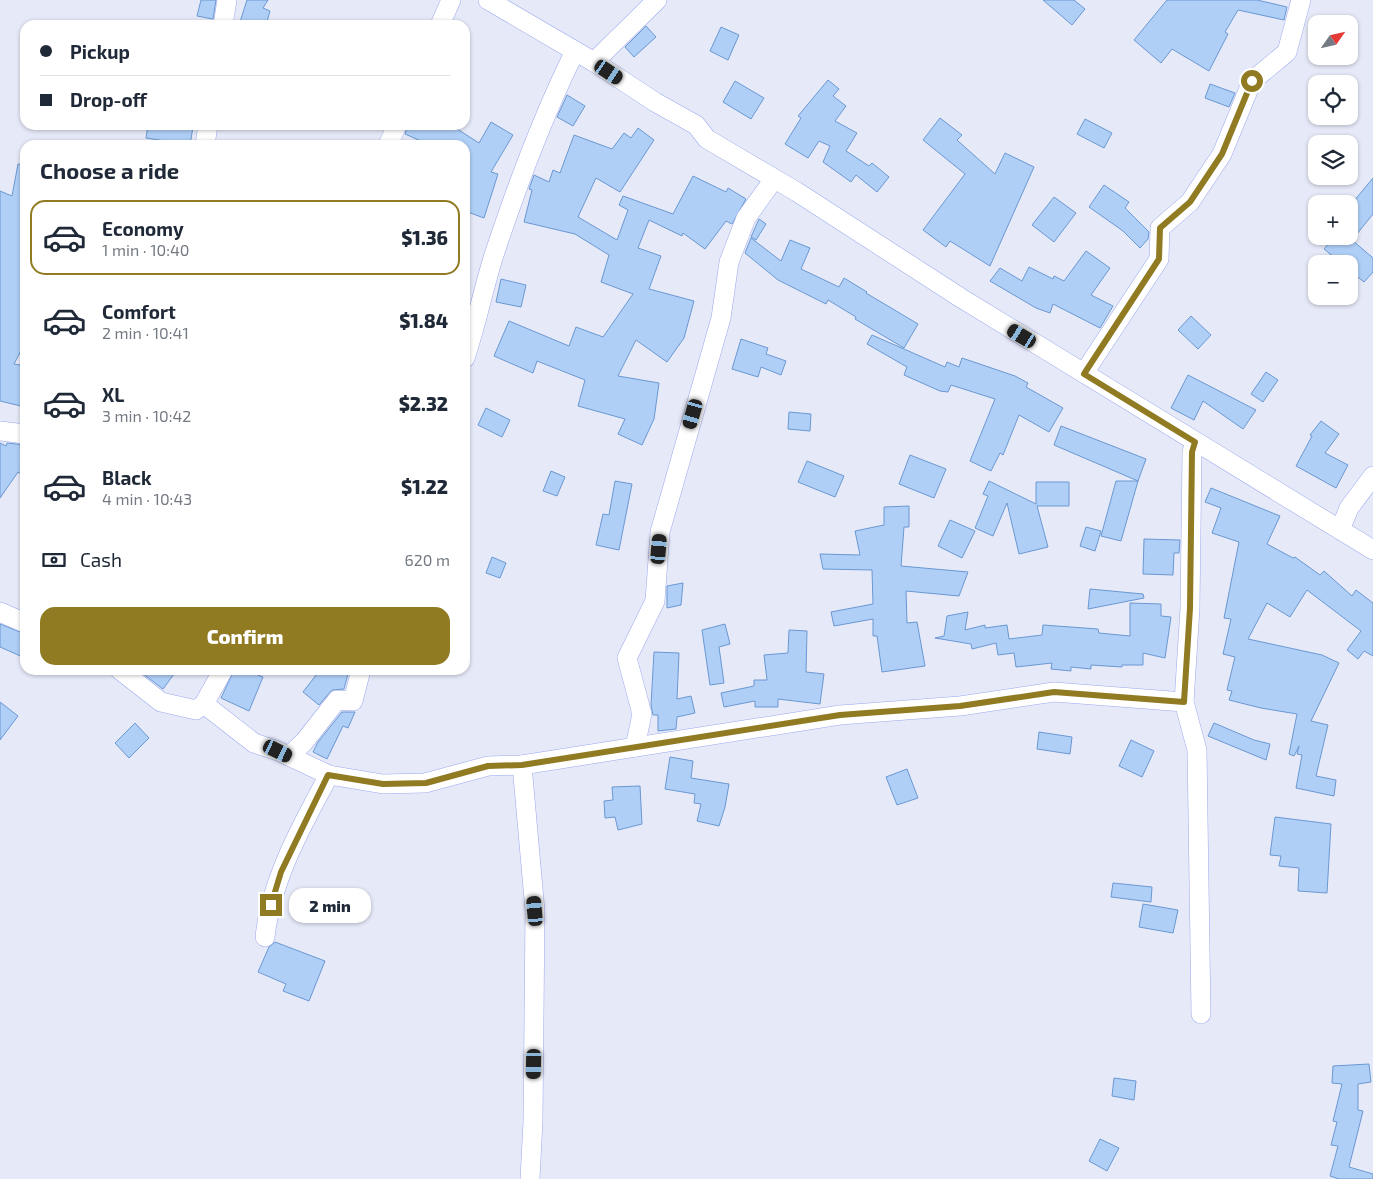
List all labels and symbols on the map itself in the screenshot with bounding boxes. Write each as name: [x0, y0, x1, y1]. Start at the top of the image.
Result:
north arrow: [1308, 15, 1358, 65]
car: [592, 57, 625, 87]
route start: [1241, 70, 1263, 92]
car: [1005, 322, 1038, 350]
car: [681, 398, 704, 430]
car: [650, 533, 667, 565]
car: [261, 738, 294, 764]
callout: 2 min: [288, 888, 371, 922]
route end: [260, 894, 282, 916]
car: [526, 895, 543, 927]
car: [526, 1049, 541, 1079]

